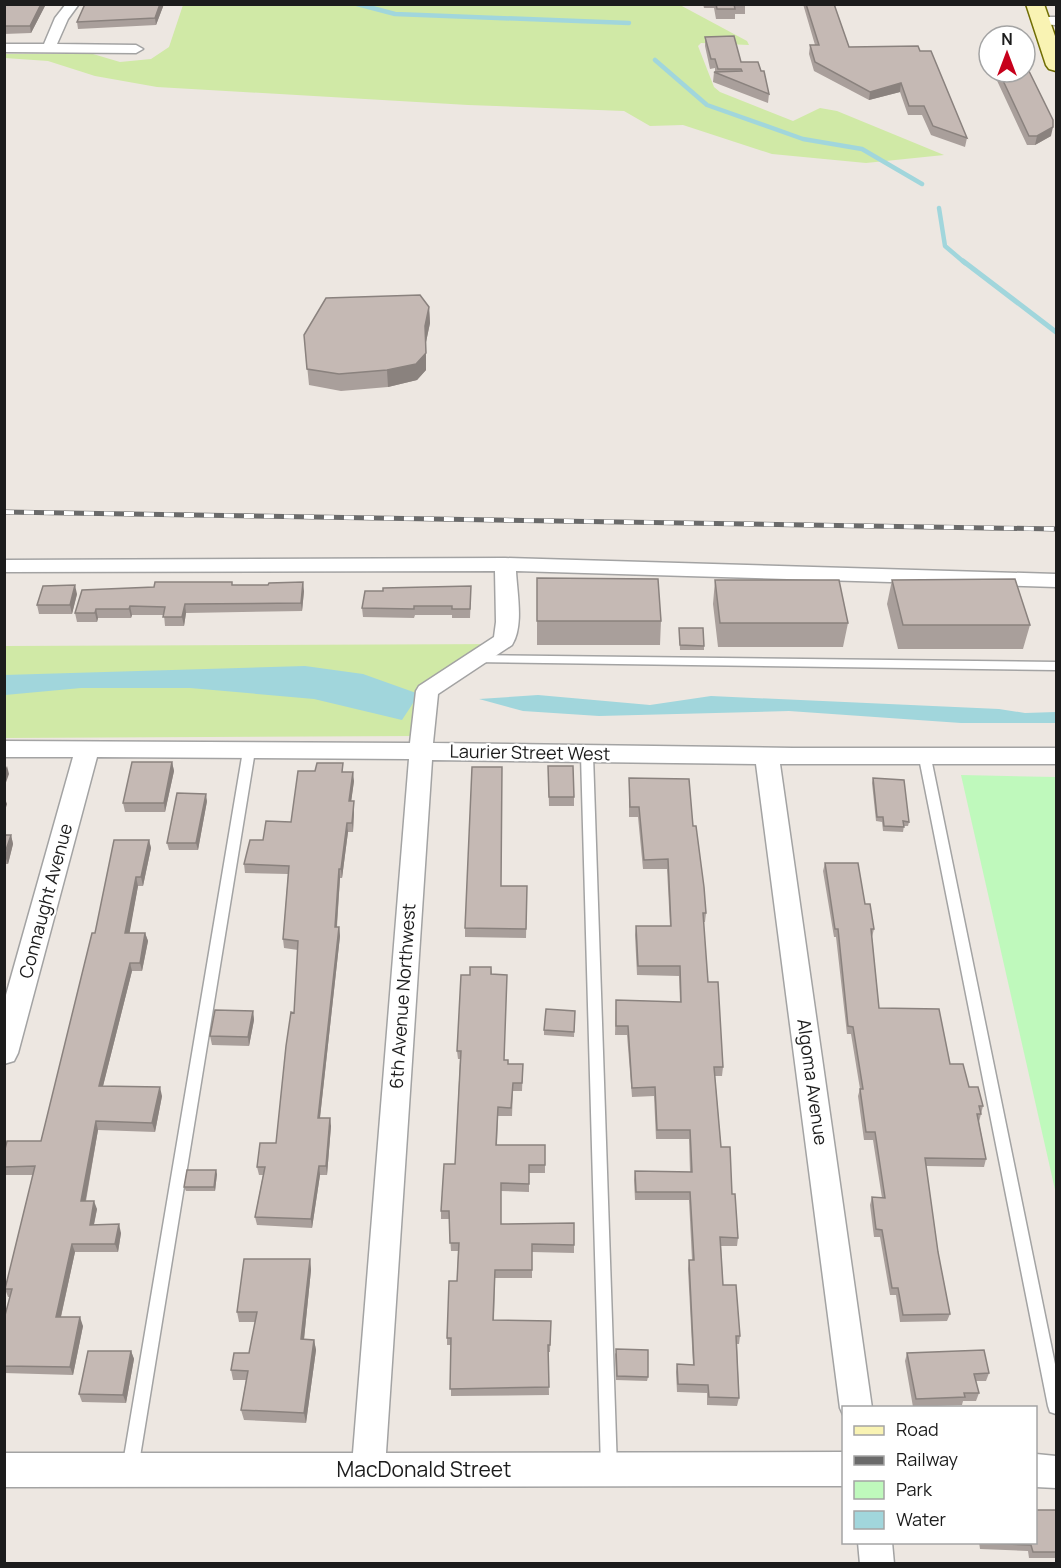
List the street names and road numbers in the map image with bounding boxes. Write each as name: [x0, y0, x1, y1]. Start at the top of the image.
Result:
street label: Laurier Street West: [450, 739, 611, 765]
street label: Connaught Avenue: [13, 821, 77, 981]
street label: 6th Avenue Northwest: [384, 902, 420, 1089]
street label: Algoma Avenue: [792, 1017, 834, 1147]
street label: MacDonald Street: [337, 1455, 511, 1483]

